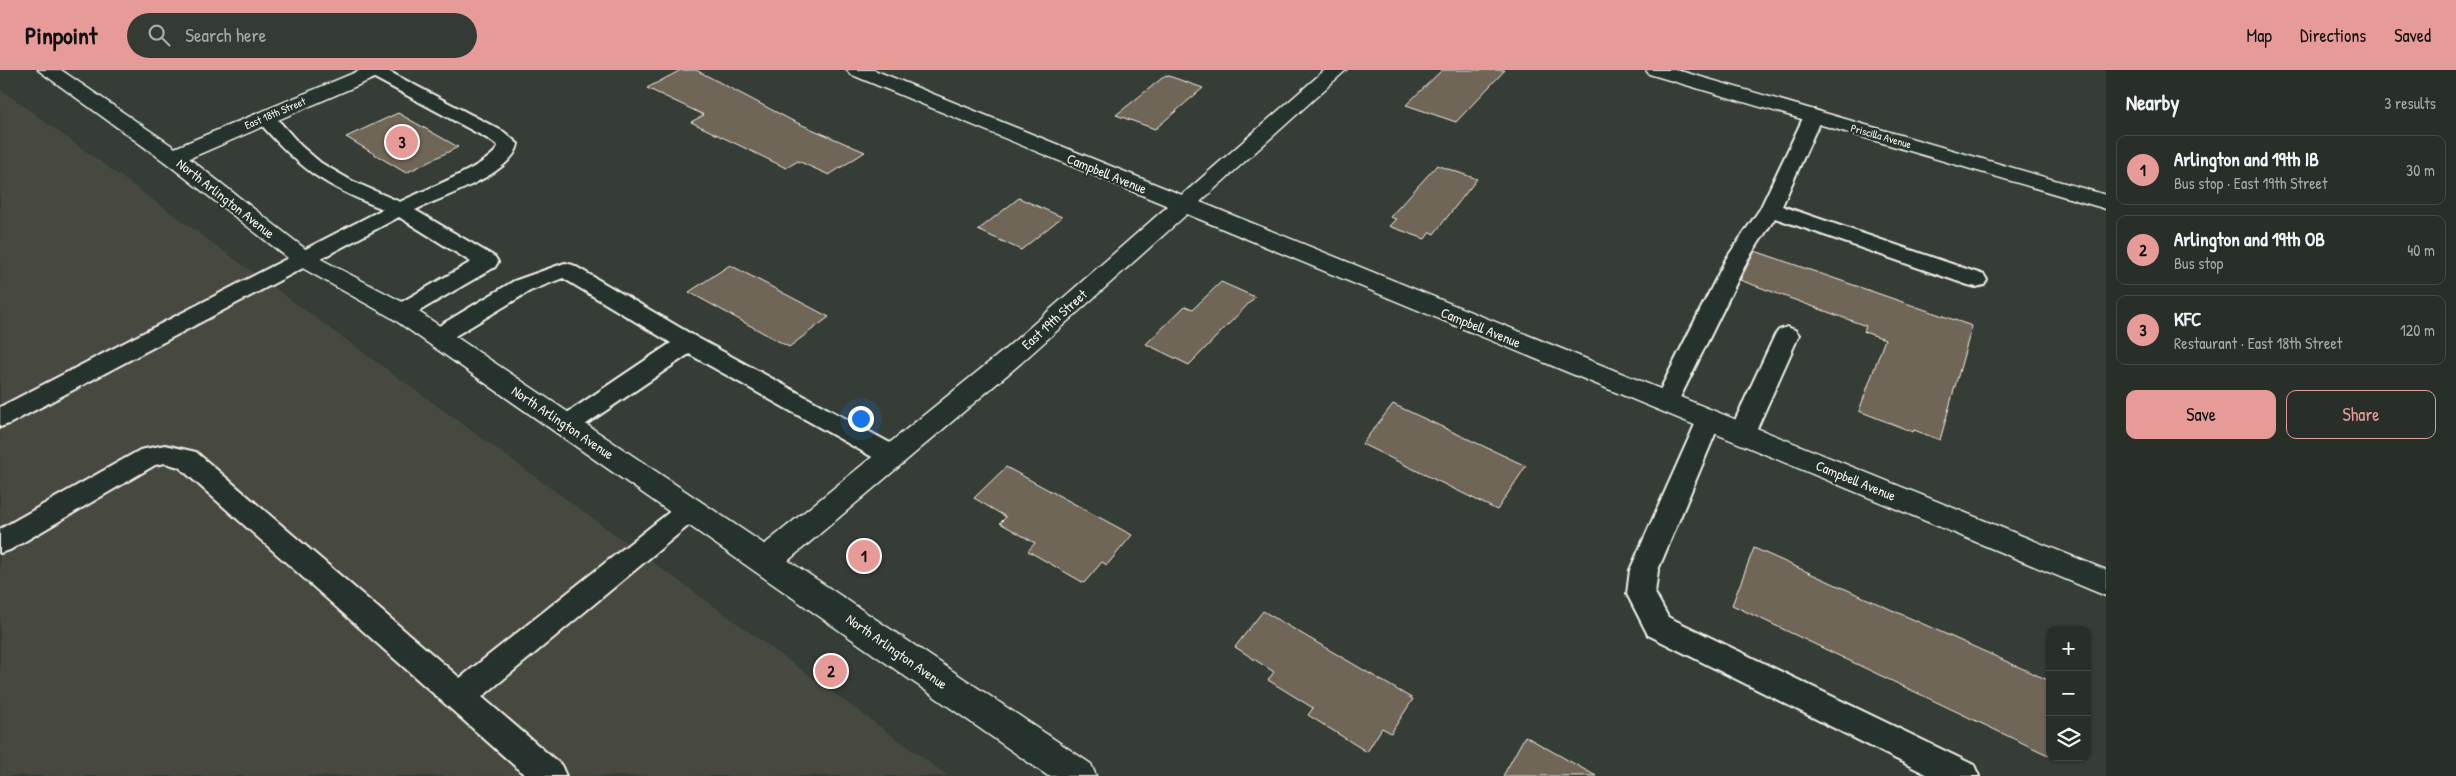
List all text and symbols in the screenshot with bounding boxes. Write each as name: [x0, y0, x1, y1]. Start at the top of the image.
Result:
search box: [127, 13, 477, 58]
text: Pinpoint: [25, 19, 97, 51]
icon: search: [145, 21, 173, 49]
text: Search here: [185, 22, 266, 48]
text: Map: [2247, 23, 2272, 48]
text: Directions: [2300, 23, 2366, 48]
text: Saved: [2394, 23, 2431, 48]
text: Nearby: [2126, 88, 2179, 117]
text: 3 results: [2384, 92, 2436, 114]
street label: East 18th Street: [242, 94, 308, 132]
street label: Priscilla Avenue: [1849, 121, 1914, 152]
pin: 3: [386, 123, 418, 161]
text: Arlington and 19th IB: [2174, 146, 2319, 172]
street label: Campbell Avenue: [1064, 148, 1150, 199]
street label: North Arlington Avenue: [172, 154, 279, 243]
text: 1: [2140, 159, 2146, 181]
text: 30 m: [2406, 159, 2435, 181]
text: Bus stop · East 19th Street: [2174, 172, 2327, 194]
text: Arlington and 19th OB: [2174, 226, 2325, 252]
text: 2: [2139, 239, 2147, 261]
text: 40 m: [2407, 239, 2435, 261]
text: Bus stop: [2174, 252, 2223, 274]
street label: East 19th Street: [1017, 284, 1091, 353]
street label: Campbell Avenue: [1438, 302, 1524, 353]
text: KFC: [2174, 306, 2201, 332]
text: 3: [2139, 319, 2147, 341]
text: 120 m: [2400, 319, 2435, 341]
text: Restaurant · East 18th Street: [2174, 332, 2342, 354]
street label: North Arlington Avenue: [508, 381, 618, 464]
button: Save: [2126, 390, 2276, 439]
button: Share: [2286, 390, 2436, 439]
your location: [848, 406, 874, 432]
street label: Campbell Avenue: [1813, 455, 1899, 506]
pin: 1: [848, 537, 880, 575]
street label: North Arlington Avenue: [842, 609, 952, 694]
map controls: [2046, 626, 2091, 761]
button: +: [2046, 626, 2091, 671]
pin: 2: [815, 652, 847, 690]
button: −: [2046, 671, 2091, 716]
button: layers: [2046, 716, 2091, 761]

